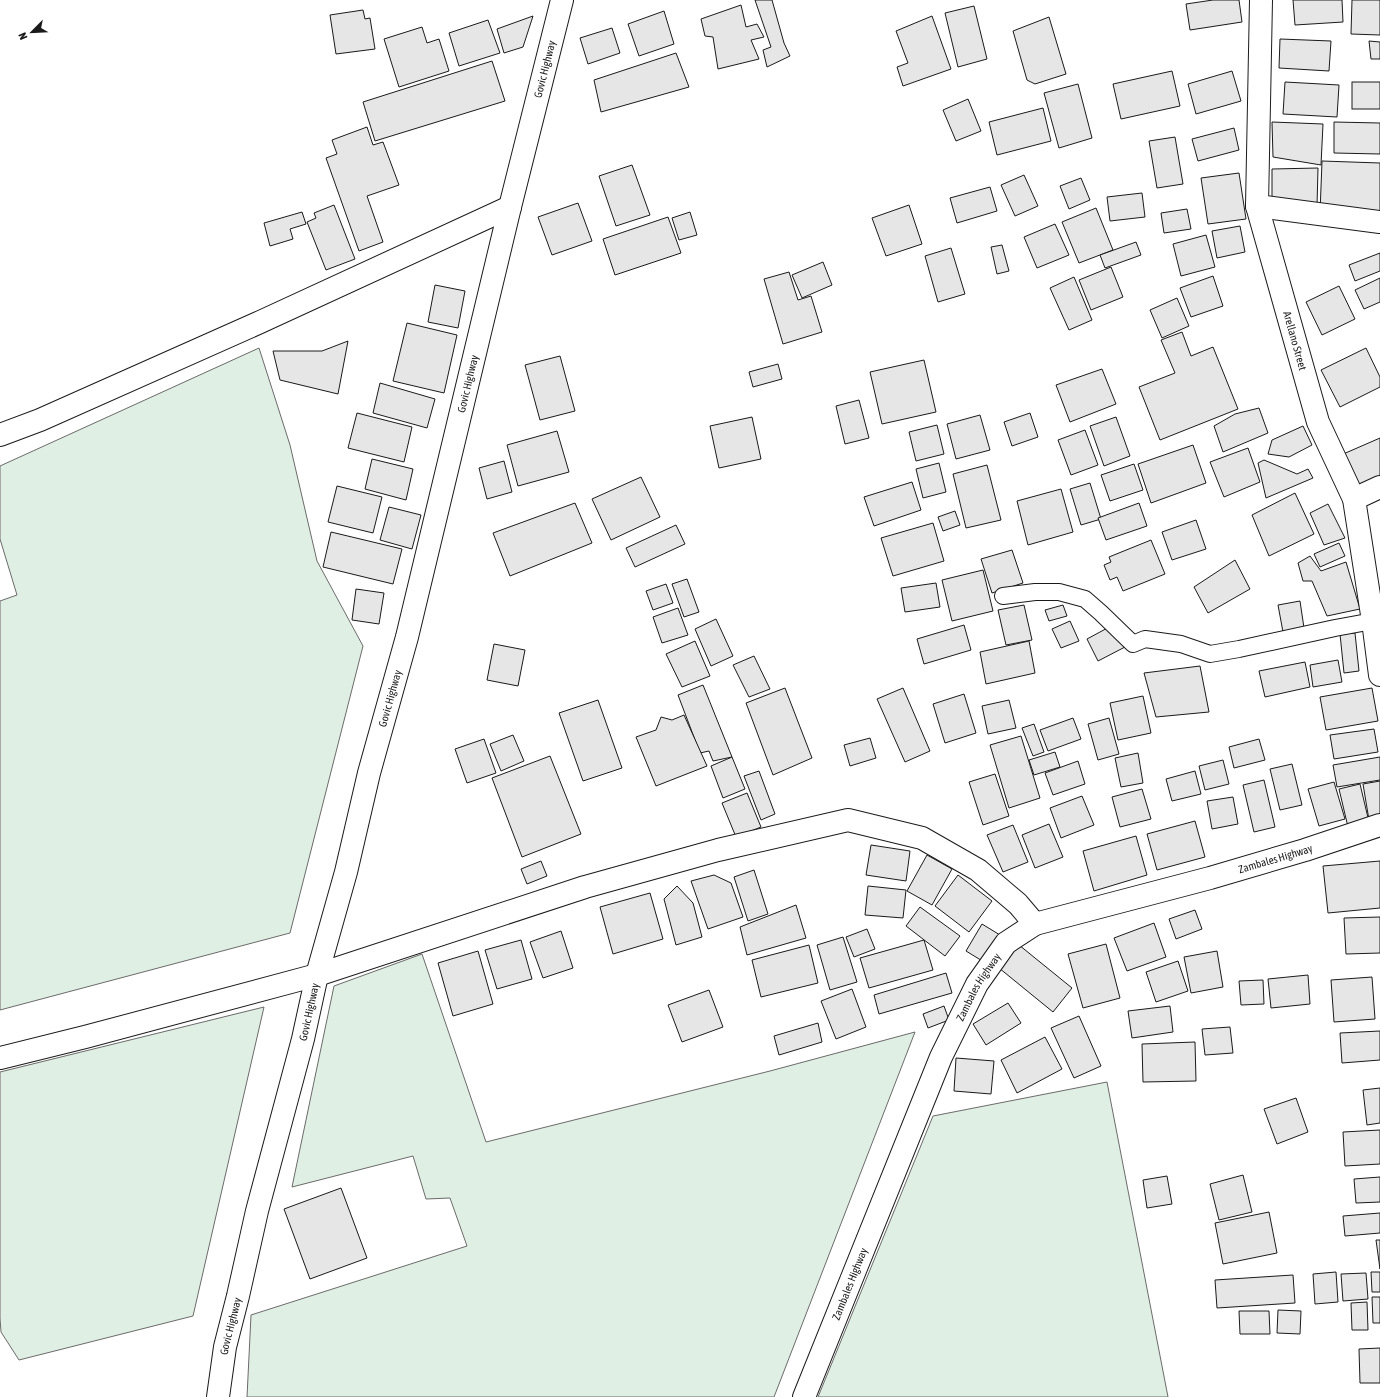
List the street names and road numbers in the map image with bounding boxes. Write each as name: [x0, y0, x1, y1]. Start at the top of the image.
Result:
street label: Govic Highway: [532, 39, 558, 99]
street label: Arellano Street: [1281, 310, 1309, 372]
street label: Govic Highway: [455, 353, 480, 414]
street label: Govic Highway: [376, 668, 404, 728]
street label: Zambales Highway: [1237, 842, 1314, 875]
street label: Zambales Highway: [954, 950, 1003, 1023]
street label: Govic Highway: [297, 981, 321, 1042]
street label: Zambales Highway: [830, 1246, 870, 1322]
street label: Govic Highway: [218, 1296, 243, 1356]

